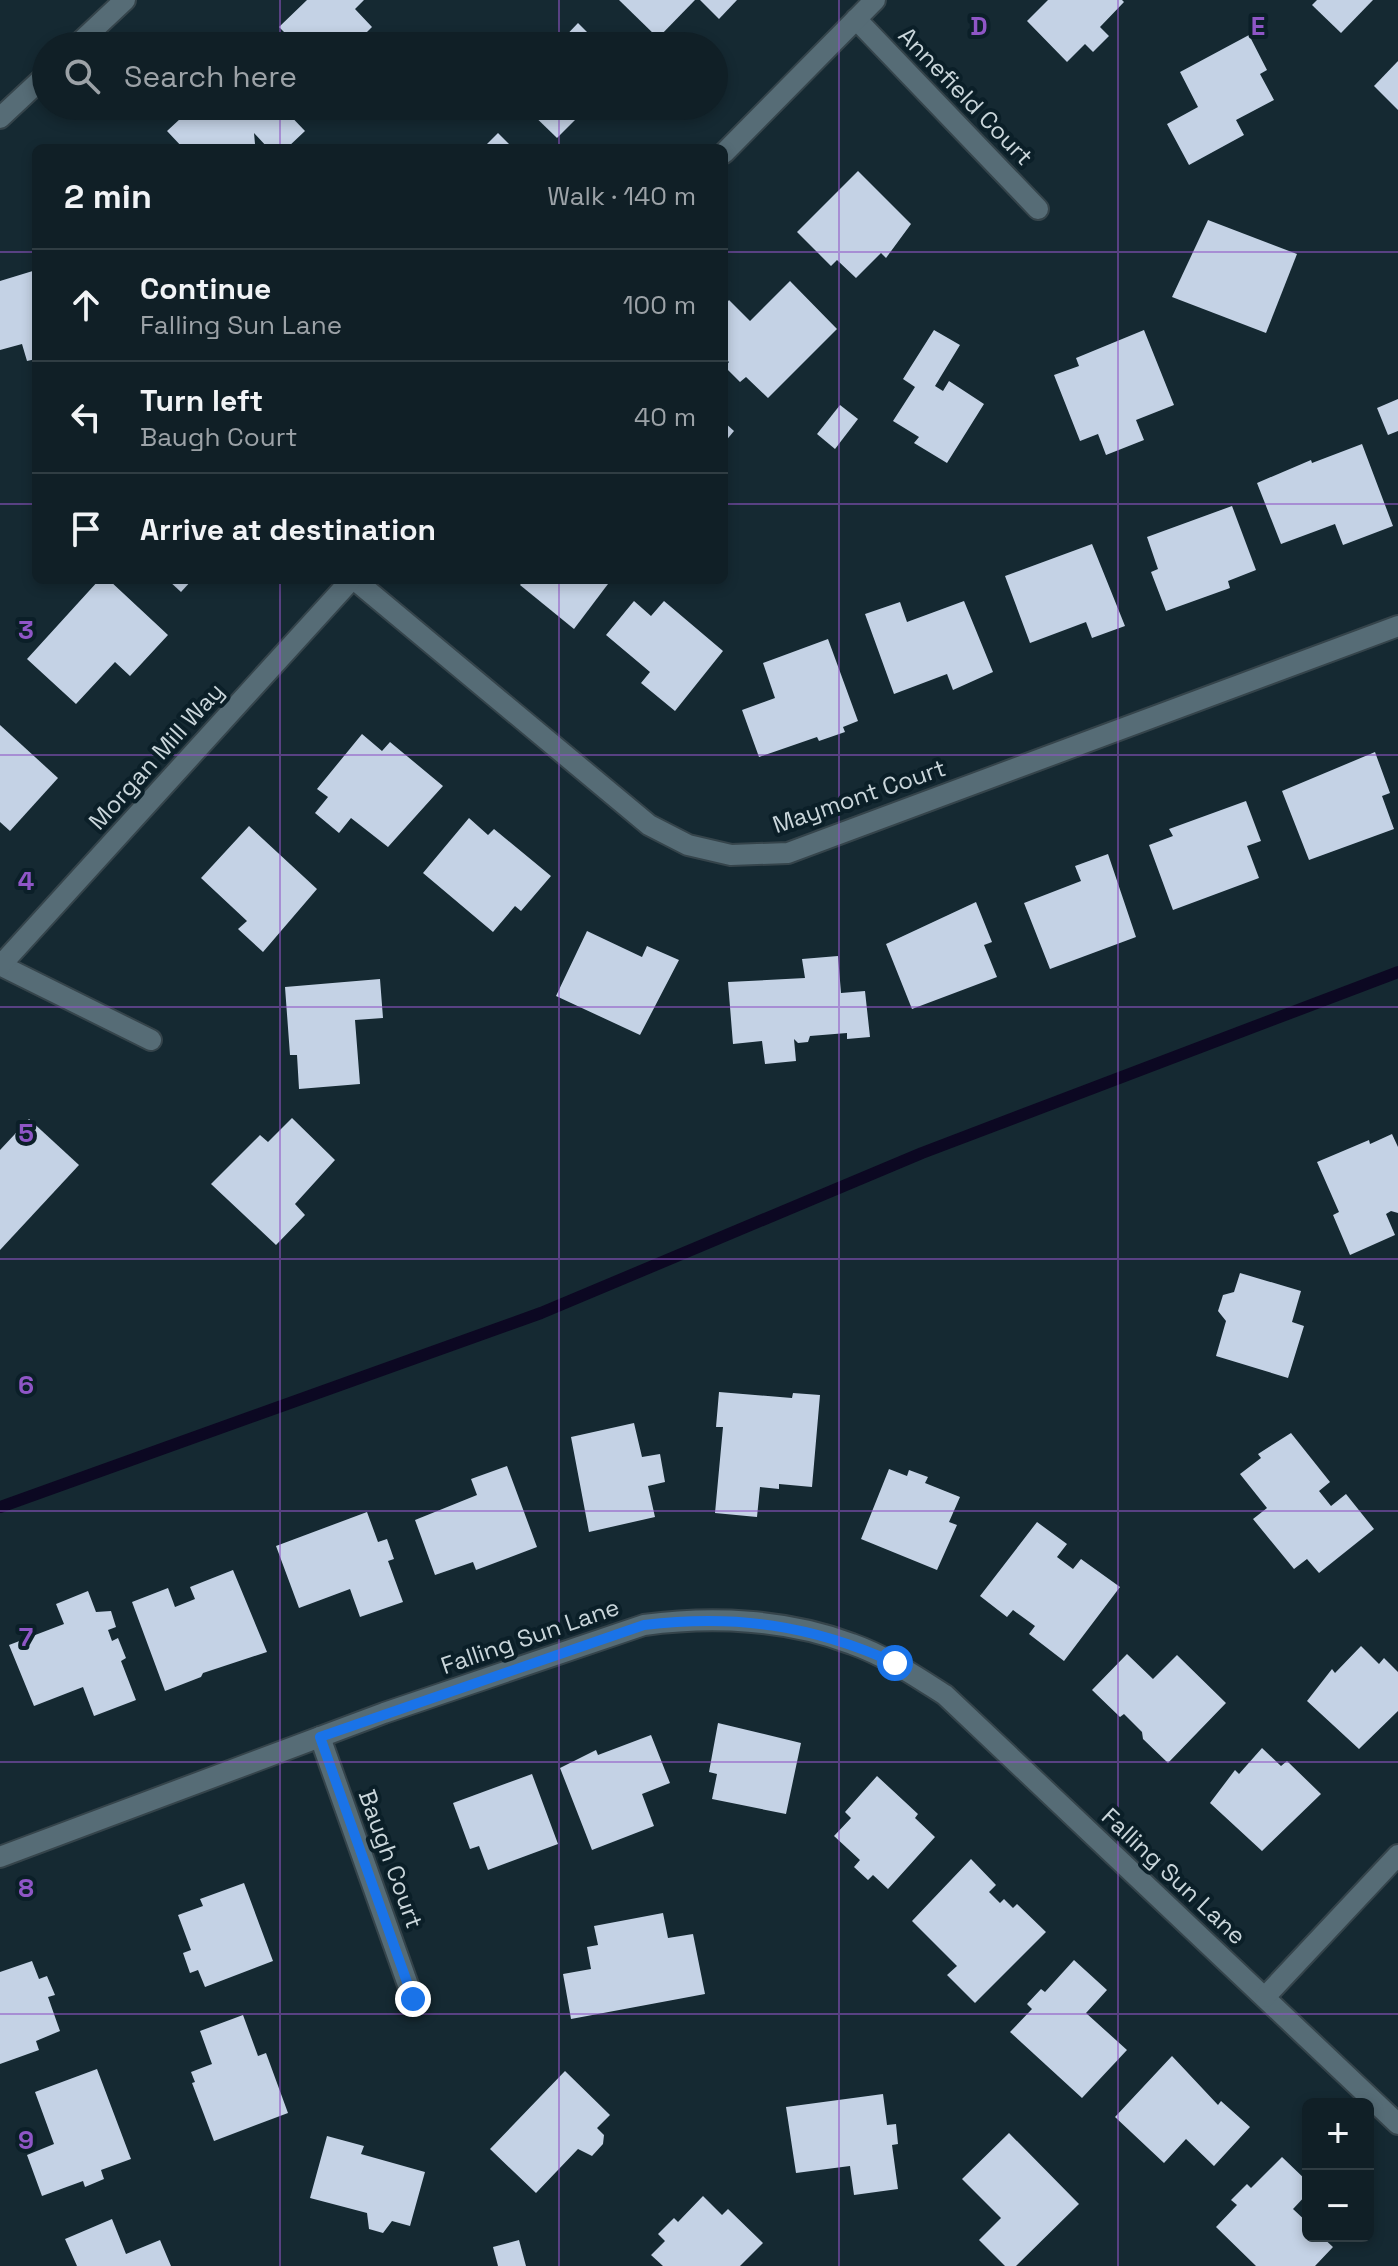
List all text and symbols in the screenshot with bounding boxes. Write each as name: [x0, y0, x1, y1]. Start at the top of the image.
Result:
text: D: [970, 9, 988, 43]
text: E: [1251, 9, 1265, 43]
street label: Annefield Court: [892, 20, 1040, 172]
search box: [32, 32, 728, 120]
icon: search: [60, 54, 104, 98]
text: Search here: [124, 57, 297, 96]
text: 2 min: [64, 175, 152, 218]
text: Walk · 140 m: [547, 179, 696, 213]
text: Continue: [140, 269, 271, 308]
icon: ahead: [64, 283, 108, 327]
text: 100 m: [623, 288, 696, 322]
text: Falling Sun Lane: [140, 308, 342, 342]
text: Turn left: [140, 381, 263, 420]
icon: left: [64, 395, 108, 439]
text: 40 m: [634, 400, 696, 434]
text: Baugh Court: [140, 420, 297, 454]
icon: arrive: [64, 507, 108, 551]
text: Arrive at destination: [140, 510, 436, 549]
text: 3: [18, 613, 34, 647]
street label: Morgan Mill Way: [82, 676, 230, 836]
street label: Maymont Court: [768, 752, 950, 840]
text: 4: [18, 864, 34, 898]
text: 5: [18, 1116, 34, 1150]
text: 6: [18, 1368, 34, 1402]
street label: Falling Sun Lane: [437, 1591, 623, 1681]
text: 7: [19, 1620, 33, 1654]
route start: [877, 1645, 913, 1681]
street label: Baugh Court: [352, 1785, 430, 1933]
street label: Falling Sun Lane: [1095, 1801, 1253, 1951]
text: 8: [18, 1871, 34, 1905]
route end: [395, 1981, 431, 2017]
map controls: [1302, 2098, 1374, 2242]
button: +: [1302, 2098, 1374, 2170]
text: 9: [18, 2123, 34, 2157]
button: −: [1302, 2170, 1374, 2242]

